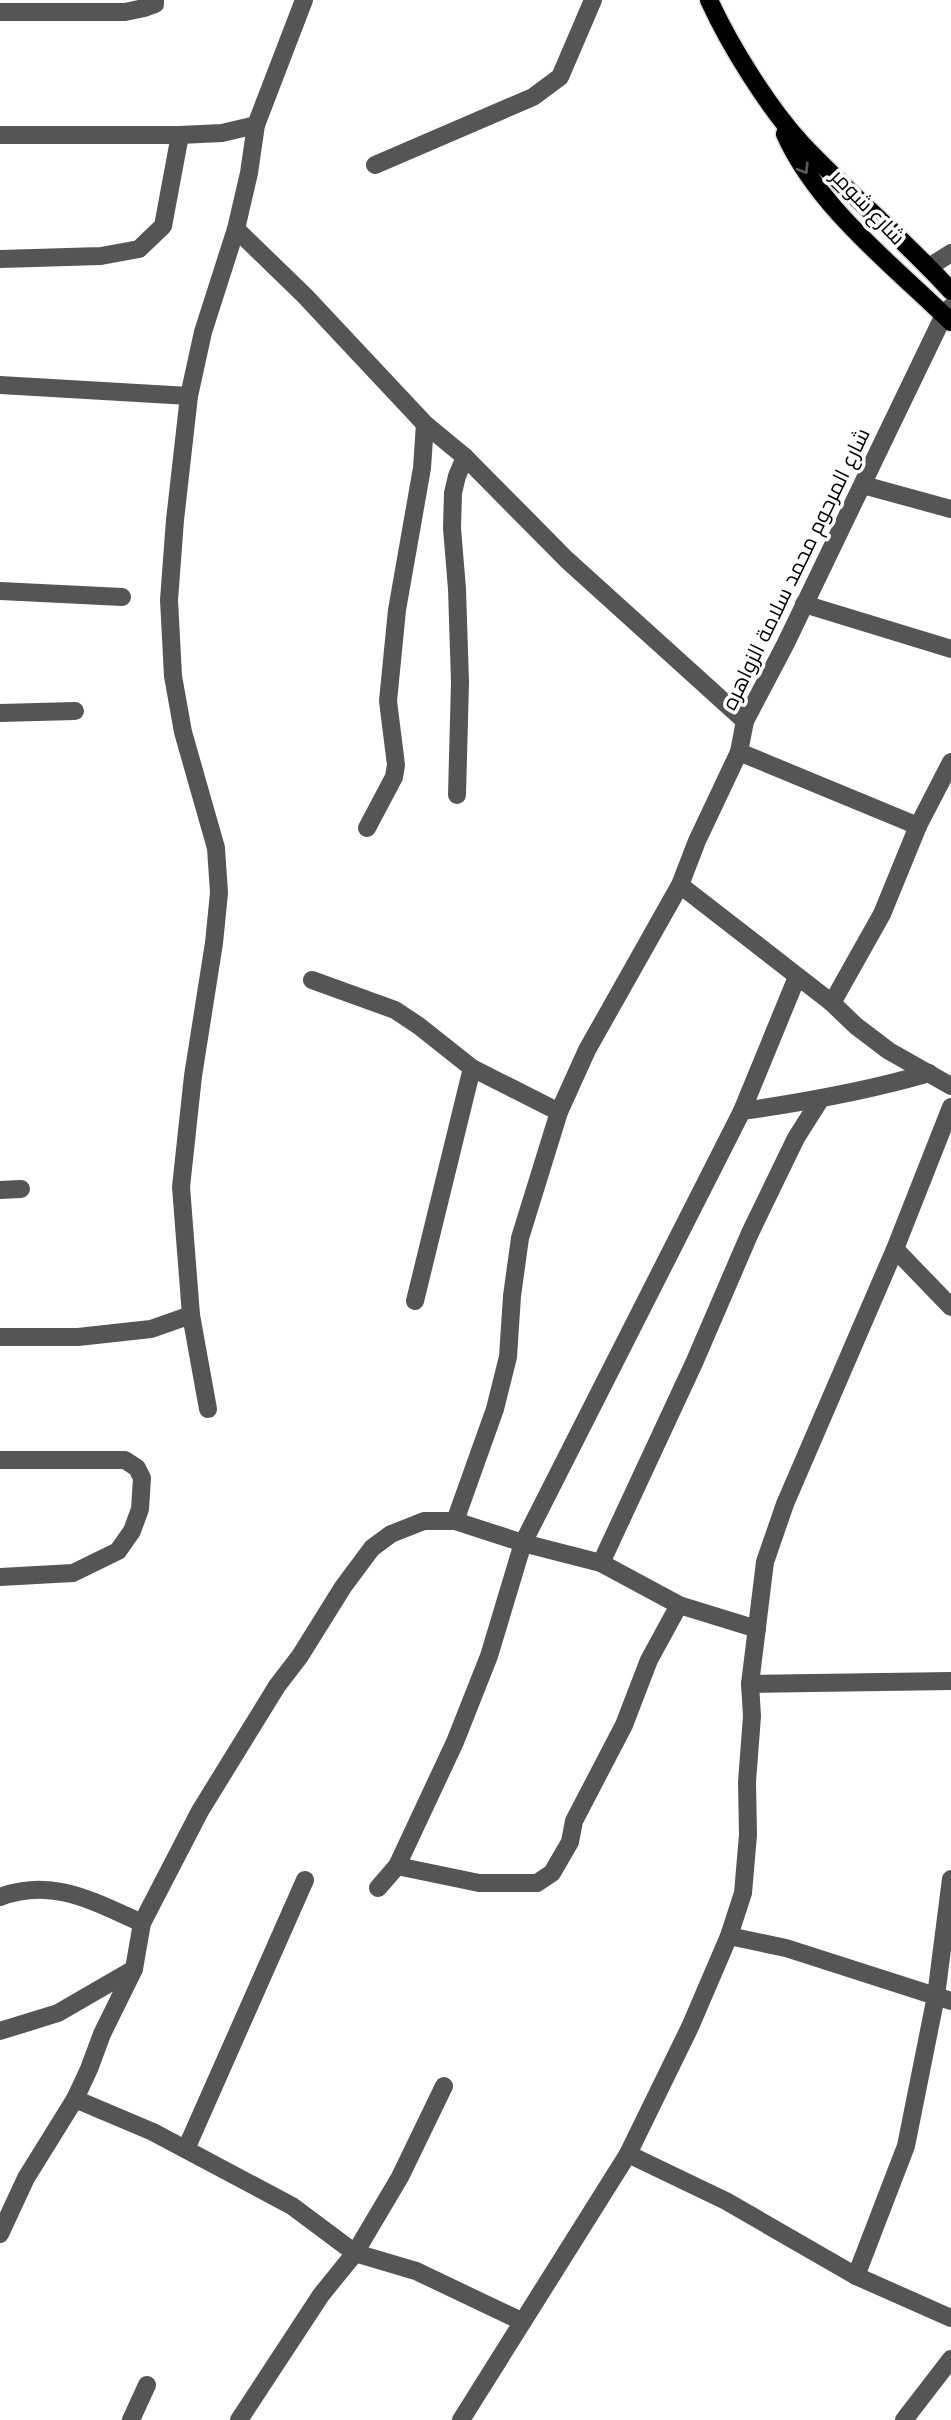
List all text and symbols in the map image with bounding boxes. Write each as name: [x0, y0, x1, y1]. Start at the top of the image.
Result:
one-way arrow: [796, 162, 809, 175]
street label: شارع شومر: [824, 162, 912, 251]
street label: شارع المرحوم محمد سلامة الزواهره: [715, 423, 877, 714]

